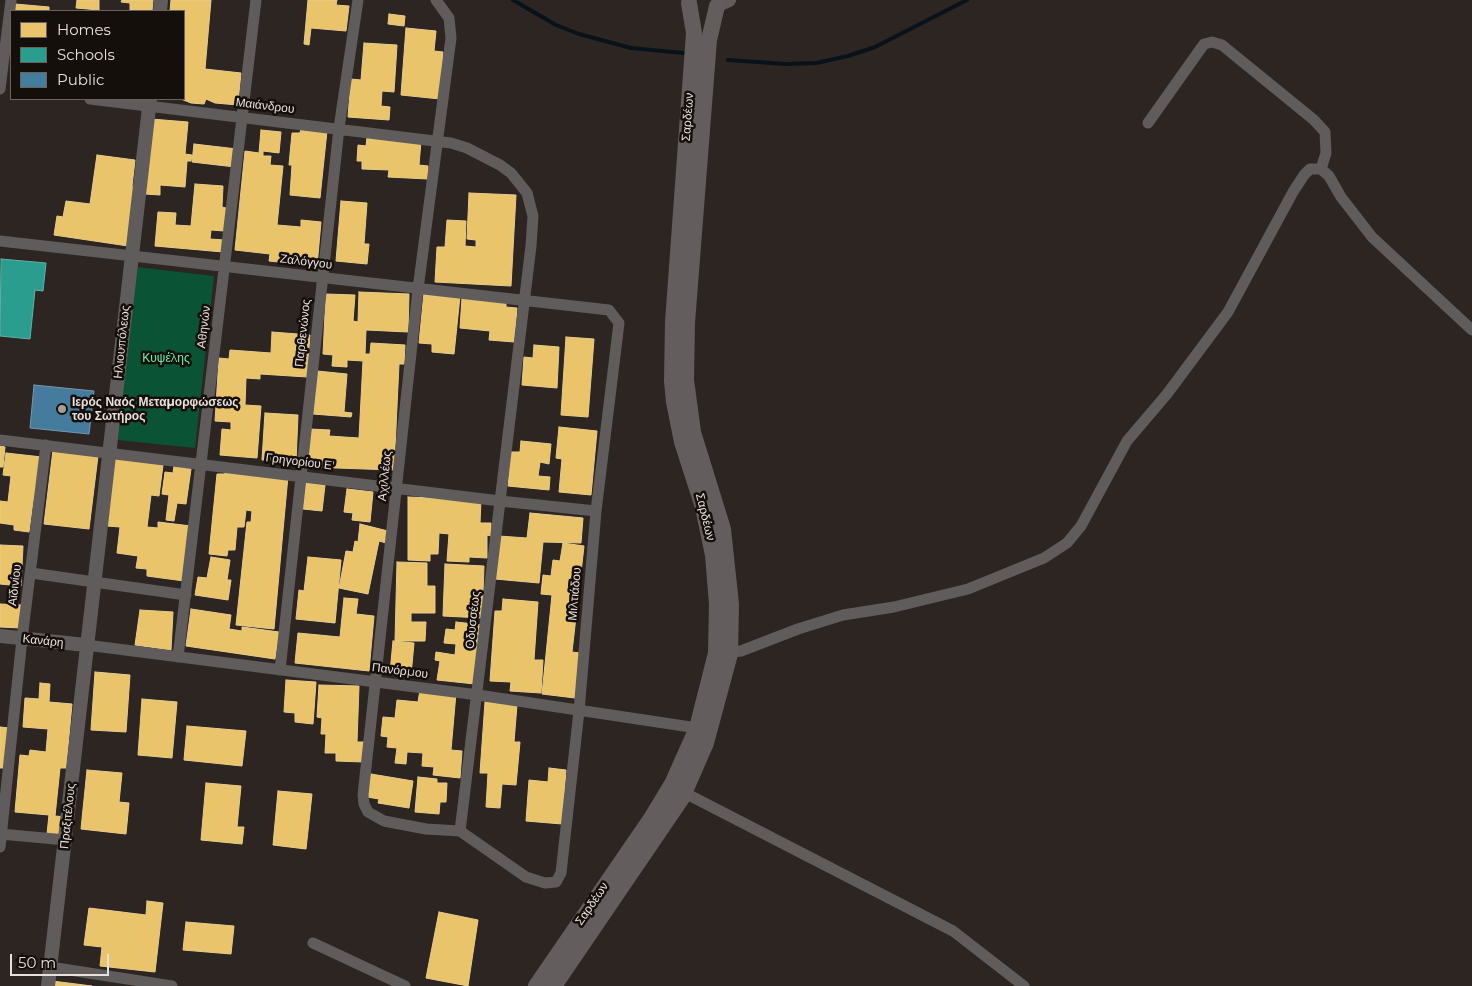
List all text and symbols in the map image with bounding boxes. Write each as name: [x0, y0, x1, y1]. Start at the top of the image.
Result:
legend: [10, 10, 185, 100]
text: Homes: [57, 20, 111, 39]
text: Schools: [57, 45, 115, 64]
text: Public: [57, 70, 105, 89]
street label: Σαρδέων: [679, 92, 697, 142]
street label: Μαιάνδρου: [235, 95, 295, 117]
street label: Ζαλόγγου: [279, 252, 333, 272]
street label: Παρθενώνος: [292, 298, 314, 368]
street label: Ηλιουπόλεως: [111, 305, 133, 379]
street label: Αθηνών: [194, 305, 214, 349]
park label: Κυψέλης: [142, 351, 190, 365]
place label: Ιερός Ναός Μεταμορφώσεως του Σωτήρος: [72, 395, 239, 423]
marker: Ιερός Ναός Μεταμορφώσεως του Σωτήρος: [56, 403, 68, 415]
street label: Αχιλλέως: [375, 450, 395, 502]
street label: Γρηγορίου Ε': [265, 451, 335, 473]
street label: Σαρδέων: [692, 492, 718, 542]
street label: Αϊδινίου: [5, 563, 25, 607]
street label: Μιλτιάδου: [565, 567, 585, 621]
street label: Οδυσσέως: [463, 590, 483, 650]
street label: Κανάρη: [22, 632, 64, 650]
street label: Πανόρμου: [371, 660, 429, 682]
street label: Πραξιτέλους: [57, 782, 79, 850]
street label: Σαρδέων: [572, 880, 612, 928]
scale bar: [12, 944, 111, 976]
text: 50 m: [18, 953, 56, 972]

